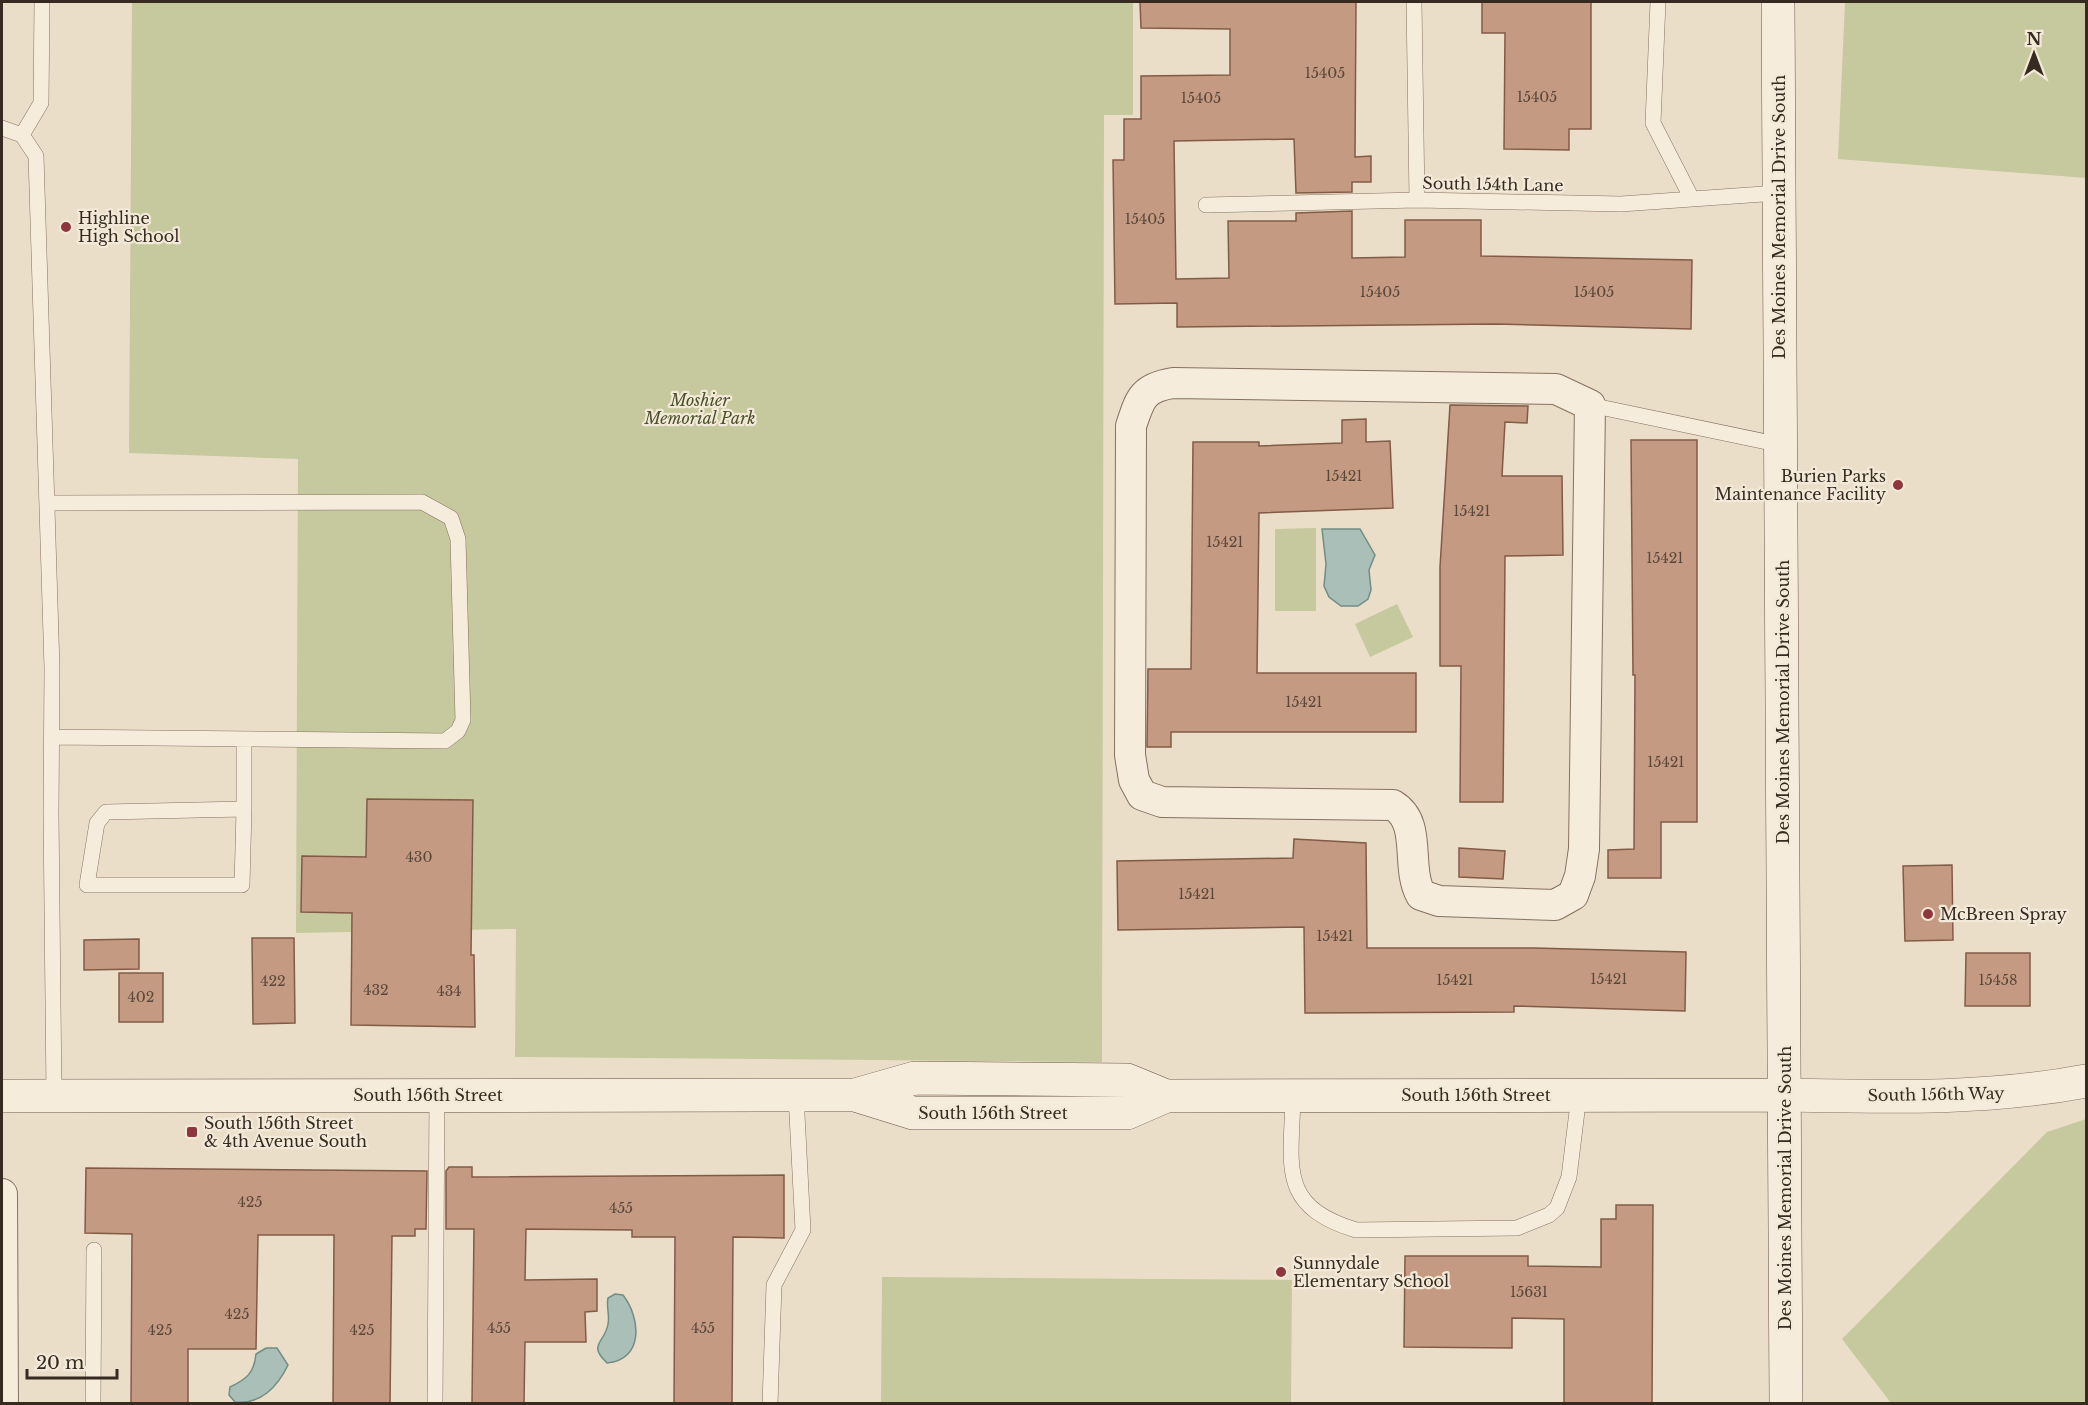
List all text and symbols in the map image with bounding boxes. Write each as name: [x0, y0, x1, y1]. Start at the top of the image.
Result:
north arrow: [2004, 24, 2064, 84]
text: N: [2026, 29, 2042, 49]
house number: 15405: [1305, 64, 1345, 82]
street label: Des Moines Memorial Drive South: [1769, 75, 1789, 359]
house number: 15405: [1517, 88, 1557, 106]
house number: 15405: [1181, 89, 1221, 107]
street label: South 154th Lane: [1422, 173, 1564, 195]
place label: Highline High School: [78, 208, 179, 246]
house number: 15405: [1125, 210, 1165, 228]
marker: Highline High School: [59, 220, 73, 234]
house number: 15405: [1360, 283, 1400, 301]
house number: 15405: [1574, 283, 1614, 301]
park label: Moshier Memorial Park: [643, 390, 756, 428]
place label: Burien Parks Maintenance Facility: [1715, 466, 1887, 504]
house number: 15421: [1325, 467, 1363, 485]
marker: Burien Parks Maintenance Facility: [1891, 478, 1905, 492]
house number: 15421: [1453, 502, 1491, 520]
house number: 15421: [1206, 533, 1244, 551]
house number: 15421: [1646, 549, 1684, 567]
street label: Des Moines Memorial Drive South: [1773, 560, 1793, 844]
house number: 15421: [1285, 693, 1323, 711]
house number: 15421: [1647, 753, 1685, 771]
house number: 430: [406, 848, 432, 866]
house number: 15421: [1178, 885, 1216, 903]
place label: McBreen Spray: [1940, 904, 2068, 924]
marker: McBreen Spray: [1921, 907, 1935, 921]
house number: 15421: [1316, 927, 1354, 945]
house number: 15421: [1590, 970, 1628, 988]
house number: 15421: [1436, 971, 1474, 989]
house number: 15458: [1979, 971, 2017, 989]
house number: 422: [260, 972, 286, 990]
house number: 432: [363, 981, 389, 999]
house number: 434: [436, 982, 462, 1000]
house number: 402: [128, 988, 154, 1006]
street label: Des Moines Memorial Drive South: [1775, 1046, 1795, 1330]
street label: South 156th Way: [1867, 1083, 2005, 1105]
street label: South 156th Street: [353, 1085, 503, 1105]
street label: South 156th Street: [1401, 1085, 1551, 1105]
street label: South 156th Street: [918, 1103, 1068, 1123]
place label: South 156th Street & 4th Avenue South: [204, 1113, 367, 1151]
marker: South 156th Street & 4th Avenue South: [185, 1125, 199, 1139]
house number: 425: [238, 1193, 262, 1211]
house number: 455: [609, 1199, 633, 1217]
place label: Sunnydale Elementary School: [1293, 1253, 1449, 1291]
marker: Sunnydale Elementary School: [1274, 1265, 1288, 1279]
house number: 15631: [1510, 1283, 1548, 1301]
house number: 425: [225, 1305, 249, 1323]
house number: 455: [487, 1319, 511, 1337]
house number: 455: [691, 1319, 715, 1337]
house number: 425: [148, 1321, 172, 1339]
house number: 425: [350, 1321, 374, 1339]
scale bar: [27, 1342, 117, 1380]
text: 20 m: [36, 1352, 84, 1374]

